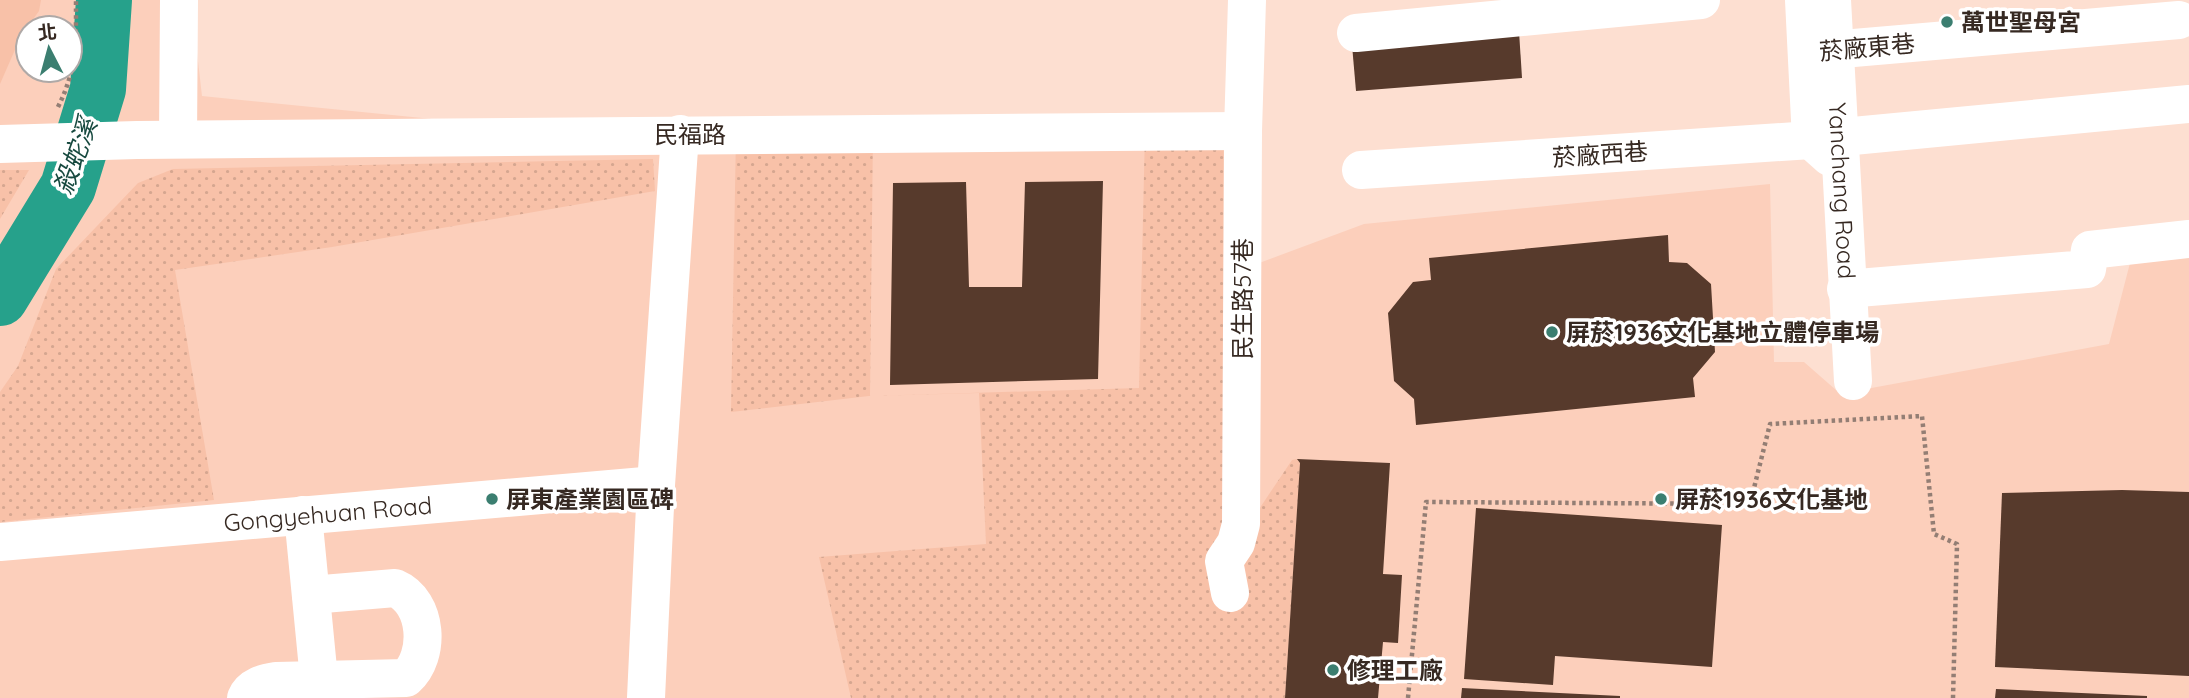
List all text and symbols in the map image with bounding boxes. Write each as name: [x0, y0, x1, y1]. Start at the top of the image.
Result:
place label: 萬世聖母宮: [1961, 7, 2081, 37]
north arrow: [14, 14, 84, 84]
marker: 萬世聖母宮: [1939, 14, 1955, 30]
text: 北: [37, 19, 58, 45]
street label: 菸廠東巷: [1818, 28, 1916, 66]
street label: Yanchang Road: [1823, 102, 1862, 280]
water label: 殺蛇溪: [46, 110, 105, 198]
street label: 民福路: [654, 119, 726, 149]
street label: 菸廠西巷: [1551, 136, 1649, 172]
street label: 民生路57巷: [1227, 238, 1257, 360]
place label: 屏菸1936文化基地立體停車場: [1566, 317, 1879, 347]
marker: 屏菸1936文化基地立體停車場: [1544, 324, 1560, 340]
place label: 屏東產業園區碑: [506, 484, 674, 514]
place label: 屏菸1936文化基地: [1675, 484, 1868, 514]
street label: Gongyehuan Road: [222, 490, 433, 538]
marker: 屏東產業園區碑: [484, 491, 500, 507]
marker: 屏菸1936文化基地: [1653, 491, 1669, 507]
place label: 修理工廠: [1347, 655, 1443, 685]
marker: 修理工廠: [1325, 662, 1341, 678]

